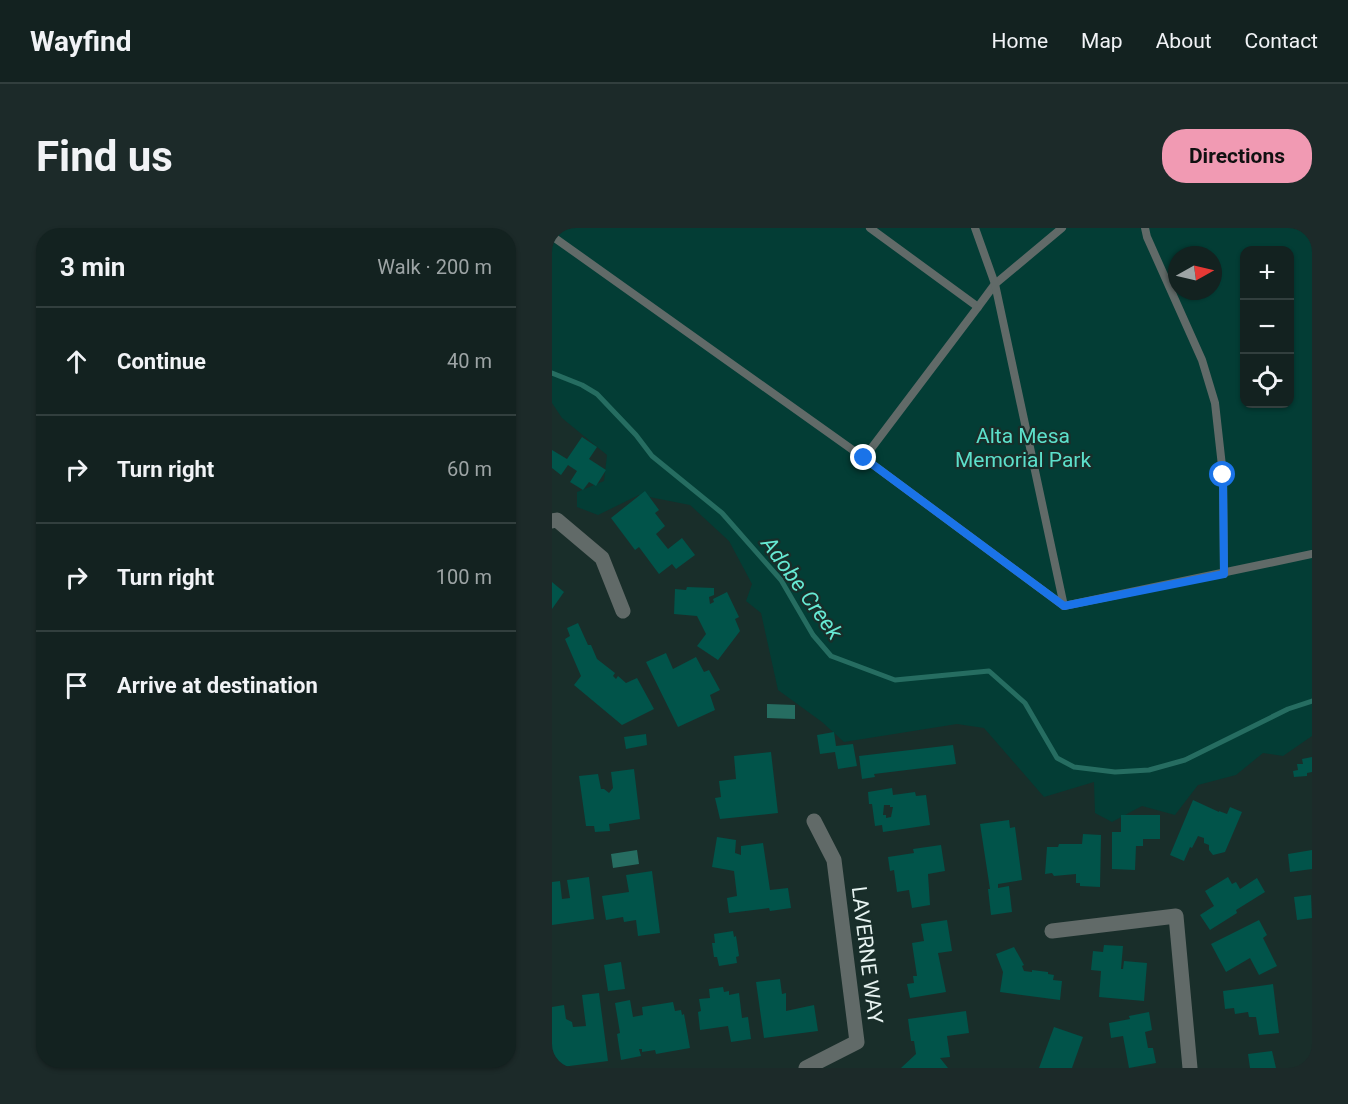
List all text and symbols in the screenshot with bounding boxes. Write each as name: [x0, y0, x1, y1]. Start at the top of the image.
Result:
text: Wayfind: [30, 25, 131, 58]
text: Home: [992, 29, 1048, 53]
text: Map: [1081, 29, 1123, 53]
text: About: [1156, 29, 1212, 53]
text: Contact: [1245, 29, 1318, 53]
button: Directions: [1162, 129, 1312, 183]
text: Find us: [36, 132, 173, 181]
north arrow: [1168, 246, 1222, 300]
map controls: [1240, 246, 1294, 408]
button: +: [1240, 246, 1294, 300]
text: 3 min: [60, 252, 125, 282]
text: Walk · 200 m: [377, 255, 492, 279]
button: −: [1240, 300, 1294, 354]
icon: ahead: [60, 345, 93, 378]
text: Continue: [117, 349, 206, 374]
text: 40 m: [447, 349, 492, 373]
button: locate: [1240, 354, 1294, 408]
park label: Alta Mesa Memorial Park: [955, 424, 1091, 472]
route end: [850, 444, 876, 470]
icon: right: [60, 453, 93, 486]
text: Turn right: [117, 457, 214, 482]
text: 60 m: [447, 457, 492, 481]
route start: [1209, 461, 1235, 487]
water label: Adobe Creek: [756, 531, 848, 645]
icon: right: [60, 561, 93, 594]
text: Turn right: [117, 565, 214, 590]
text: 100 m: [436, 565, 492, 589]
icon: arrive: [60, 669, 93, 702]
text: Arrive at destination: [117, 673, 318, 698]
street label: LAVERNE WAY: [847, 885, 887, 1025]

